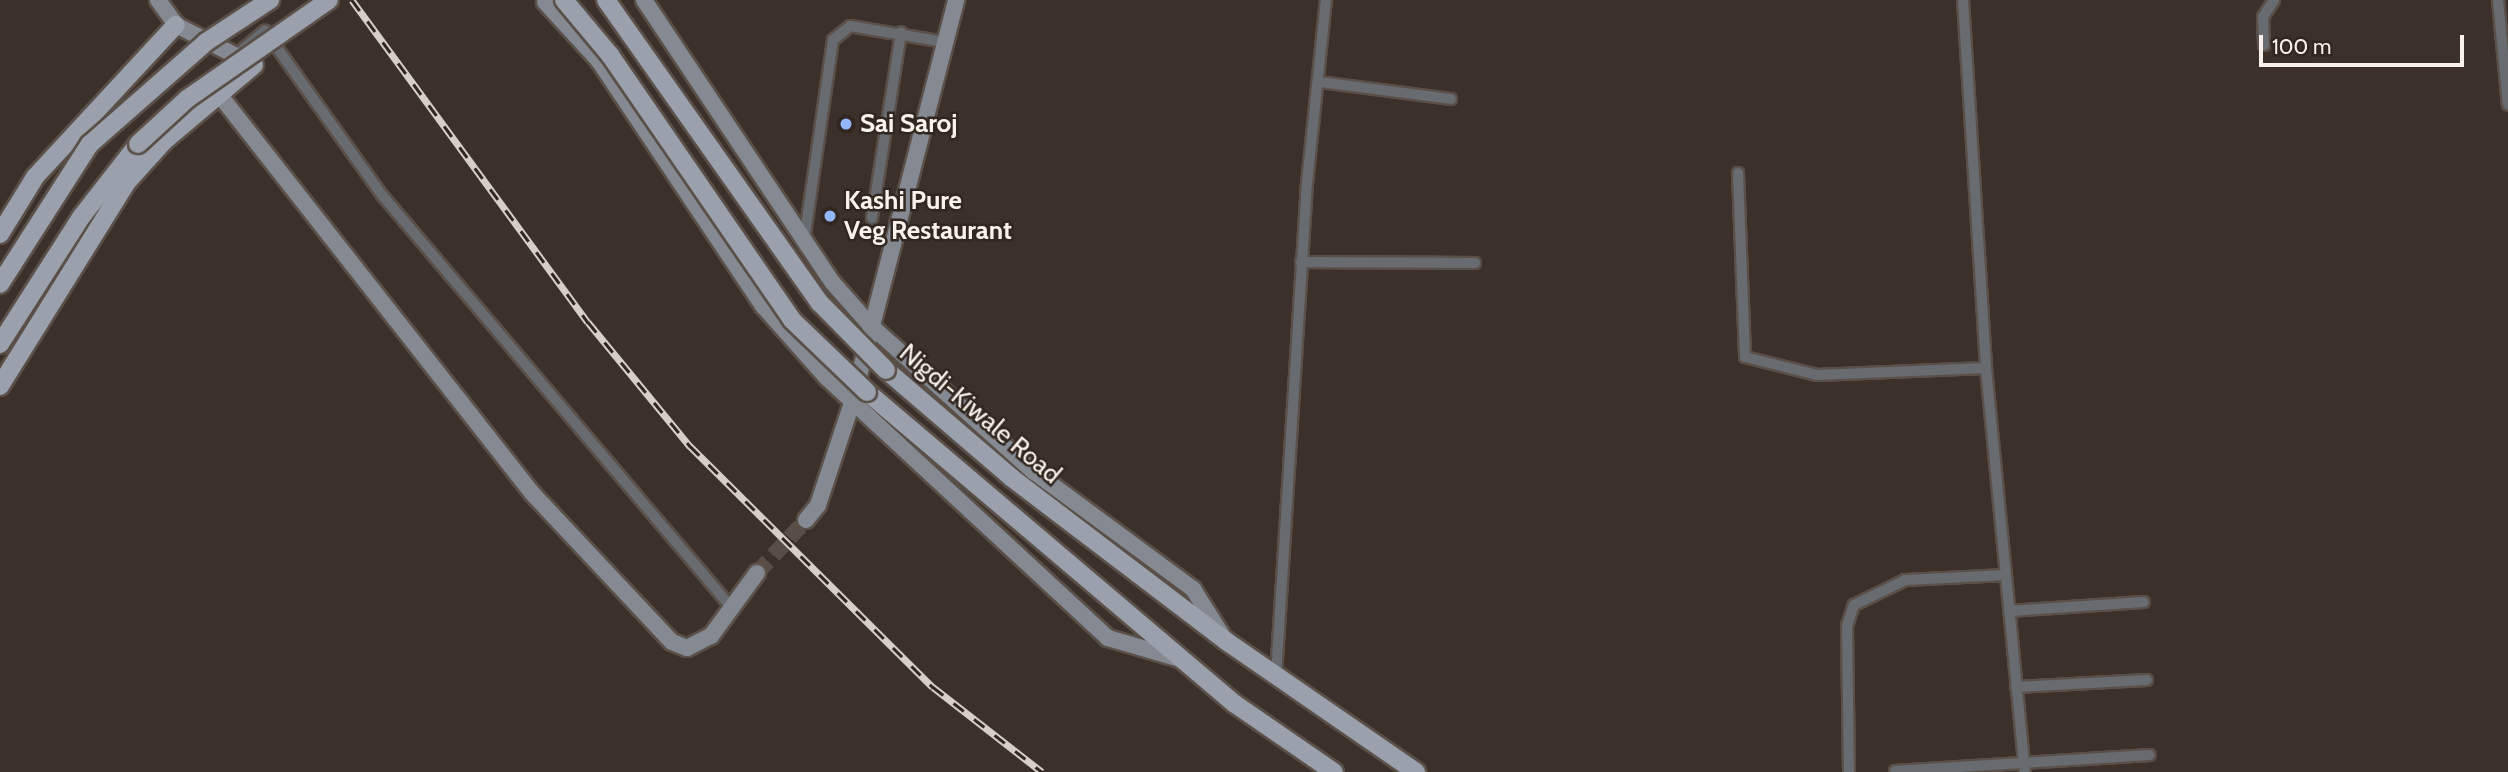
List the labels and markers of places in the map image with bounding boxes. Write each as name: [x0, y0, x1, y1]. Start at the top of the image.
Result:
place label: Sai Saroj: [860, 108, 958, 140]
marker: Sai Saroj: [838, 116, 854, 132]
place label: Kashi Pure Veg Restaurant: [844, 185, 1012, 246]
marker: Kashi Pure Veg Restaurant: [822, 208, 838, 224]

